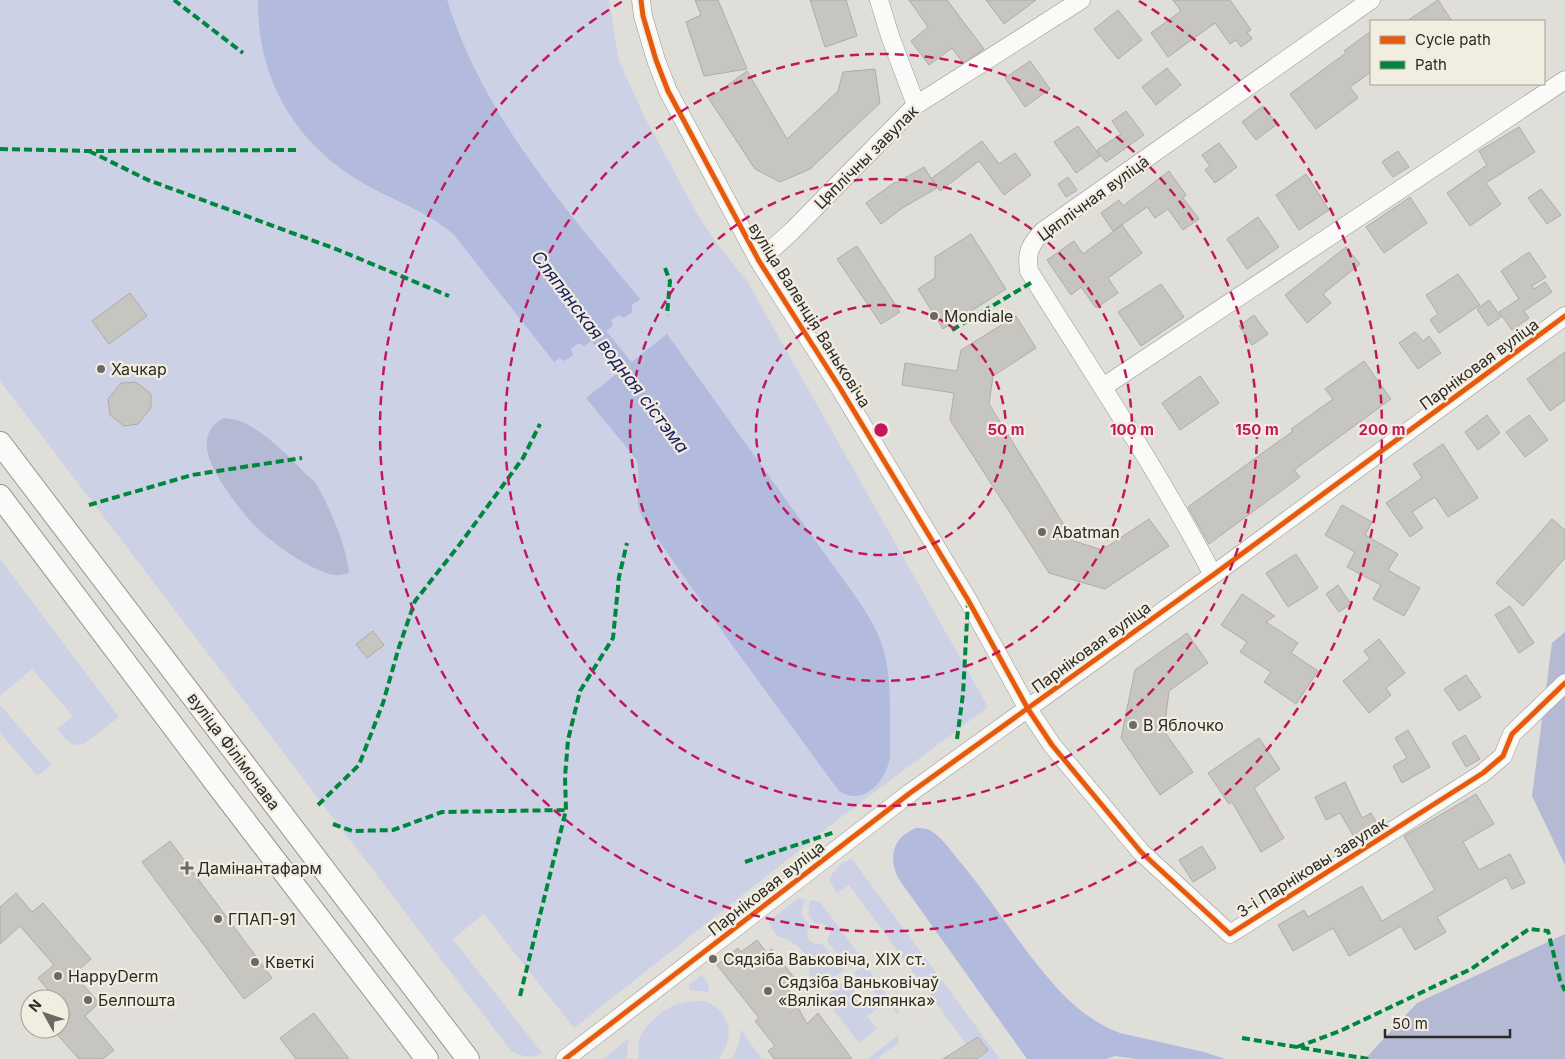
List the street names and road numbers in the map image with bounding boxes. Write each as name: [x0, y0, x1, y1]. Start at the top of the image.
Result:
street label: Цяплічны завулак: [810, 101, 922, 213]
street label: Цяплічная вуліца: [1033, 151, 1153, 245]
street label: вуліца Валенція Ваньковіча: [745, 219, 875, 411]
street label: Парніковая вуліца: [1416, 314, 1542, 414]
street label: Парніковая вуліца: [1028, 597, 1154, 697]
street label: вуліца Філімонава: [183, 688, 285, 814]
street label: 3-і Парніковы завулак: [1233, 812, 1391, 922]
street label: Парніковая вуліца: [704, 836, 828, 940]

